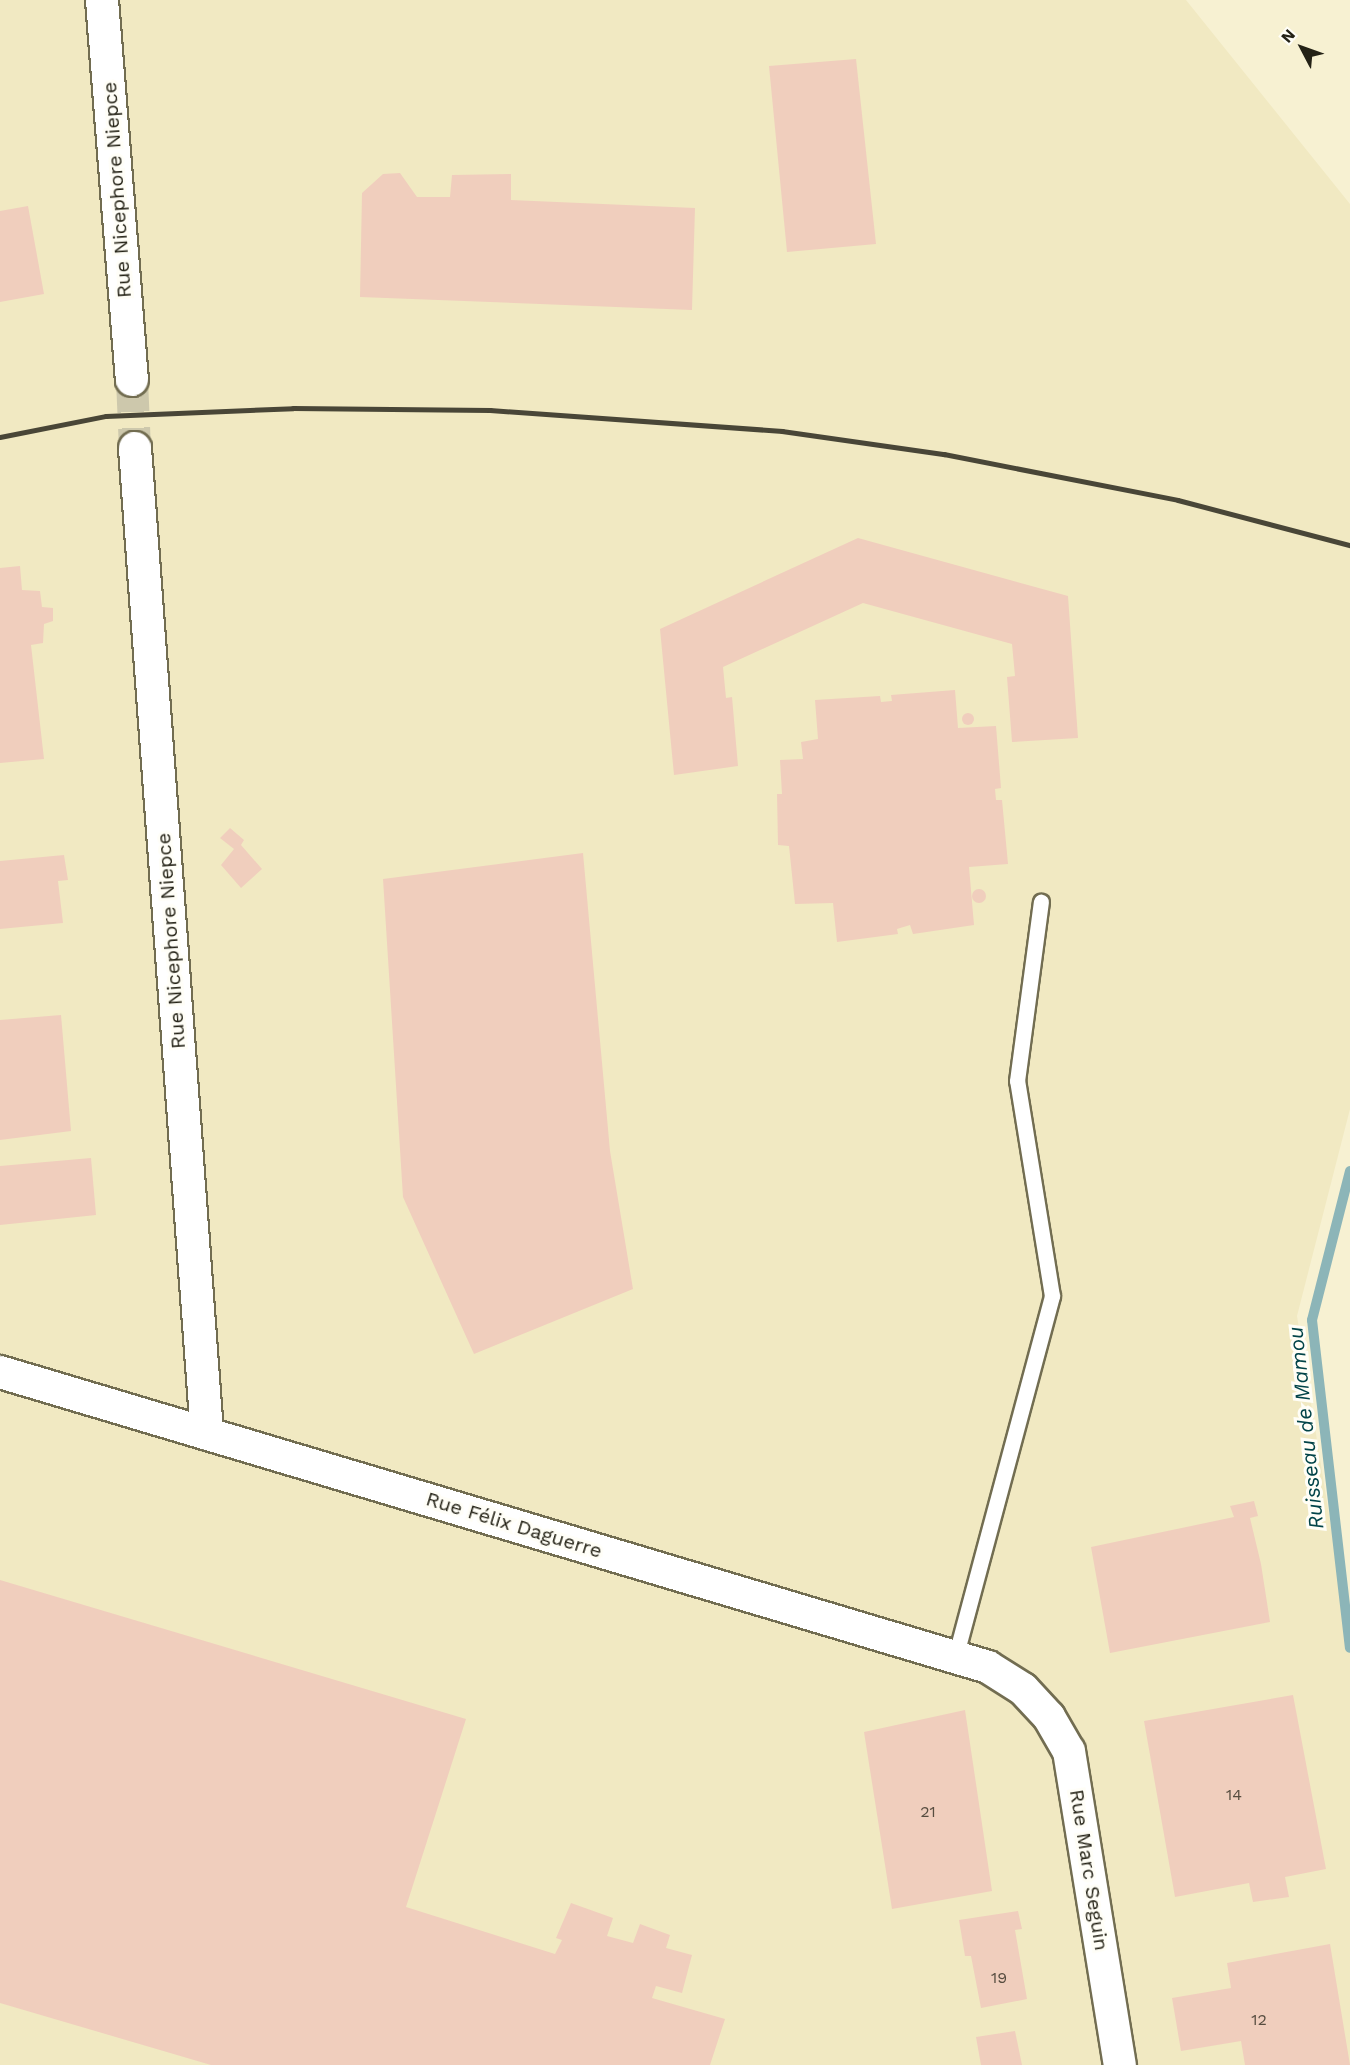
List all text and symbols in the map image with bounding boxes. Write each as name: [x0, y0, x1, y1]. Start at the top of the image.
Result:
north arrow: [1272, 18, 1332, 78]
text: N: [1277, 25, 1299, 47]
street label: Rue Nicephore Niepce: [97, 81, 137, 299]
street label: Rue Nicephore Niepce: [151, 832, 191, 1050]
water label: Ruisseau de Mamou: [1283, 1325, 1329, 1531]
street label: Rue Félix Daguerre: [423, 1487, 605, 1563]
house number: 14: [1226, 1785, 1242, 1805]
street label: Rue Marc Seguin: [1064, 1788, 1114, 1952]
house number: 21: [920, 1802, 936, 1822]
house number: 19: [991, 1968, 1007, 1988]
house number: 12: [1251, 2010, 1267, 2030]

